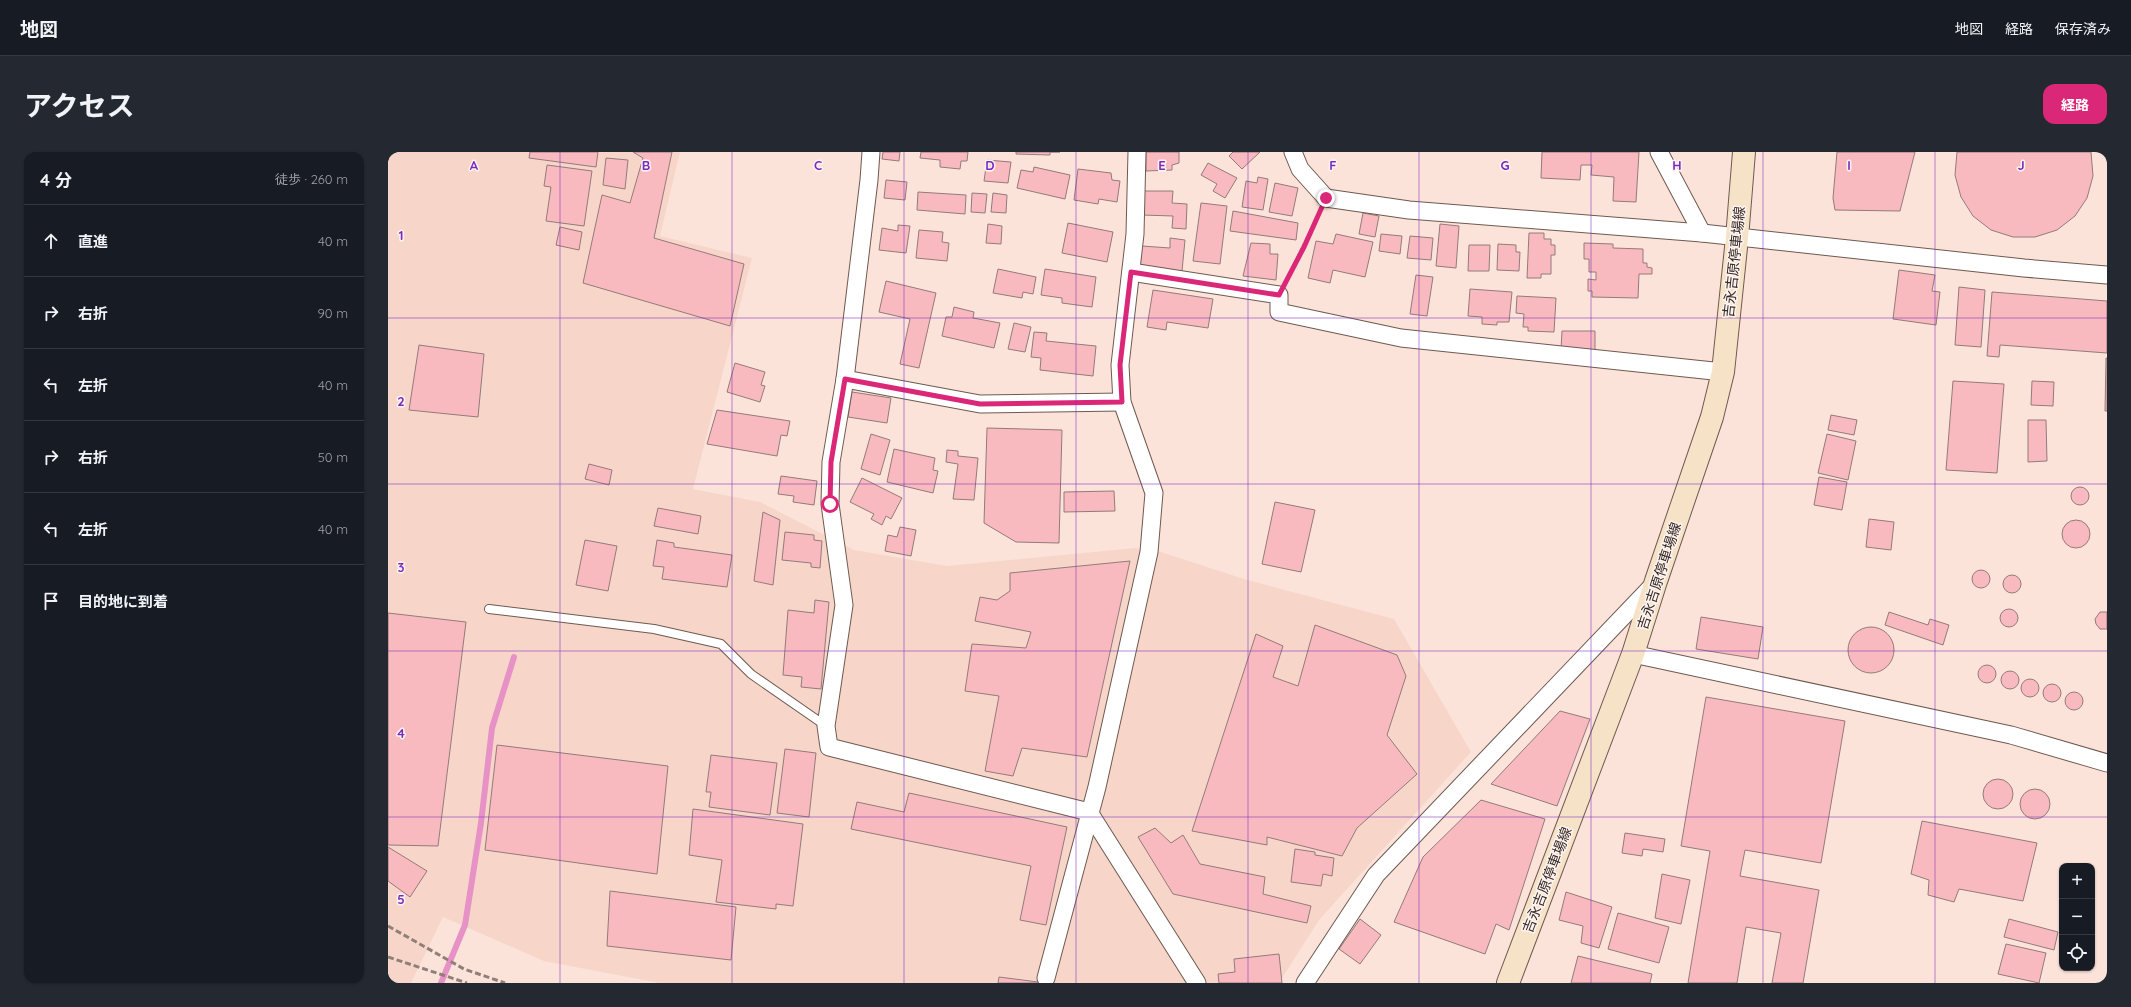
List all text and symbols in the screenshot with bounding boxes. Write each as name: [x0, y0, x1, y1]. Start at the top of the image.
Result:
text: 地図: [20, 17, 58, 41]
text: 地図: [1955, 20, 1983, 38]
text: 経路: [2005, 20, 2033, 38]
text: 保存済み: [2055, 20, 2111, 38]
button: 経路: [2043, 84, 2107, 124]
text: アクセス: [24, 88, 135, 123]
text: A: [470, 157, 479, 173]
text: B: [642, 157, 650, 173]
text: C: [814, 157, 822, 173]
text: D: [985, 157, 995, 173]
text: E: [1158, 157, 1166, 173]
text: F: [1329, 157, 1337, 173]
text: G: [1500, 157, 1510, 173]
text: H: [1672, 157, 1682, 173]
text: I: [1847, 157, 1851, 173]
text: J: [2017, 157, 2025, 173]
text: 4 分: [40, 169, 72, 190]
text: 徒歩 · 260 m: [275, 171, 348, 187]
route end: [1317, 189, 1335, 207]
street label: 吉永吉原停車場線: [1719, 205, 1749, 319]
text: 1: [398, 227, 404, 243]
icon: ahead: [40, 230, 62, 252]
text: 直進: [78, 232, 108, 251]
text: 40 m: [318, 233, 348, 249]
icon: right: [40, 302, 62, 324]
text: 右折: [78, 304, 108, 323]
text: 90 m: [318, 305, 348, 321]
icon: left: [40, 374, 62, 396]
text: 左折: [78, 376, 108, 395]
text: 40 m: [318, 377, 348, 393]
text: 2: [397, 393, 405, 409]
icon: right: [40, 446, 62, 468]
text: 右折: [78, 448, 108, 467]
text: 50 m: [318, 449, 348, 465]
route start: [821, 495, 839, 513]
icon: left: [40, 518, 62, 540]
text: 左折: [78, 520, 108, 539]
street label: 吉永吉原停車場線: [1633, 520, 1685, 632]
text: 40 m: [318, 521, 348, 537]
text: 3: [398, 559, 405, 575]
icon: arrive: [40, 590, 62, 612]
text: 目的地に到着: [78, 592, 168, 611]
text: 4: [397, 725, 405, 741]
street label: 吉永吉原停車場線: [1519, 824, 1575, 936]
map controls: [2059, 863, 2095, 971]
button: +: [2059, 863, 2095, 899]
text: 5: [397, 891, 405, 907]
button: −: [2059, 899, 2095, 935]
button: locate: [2059, 935, 2095, 971]

